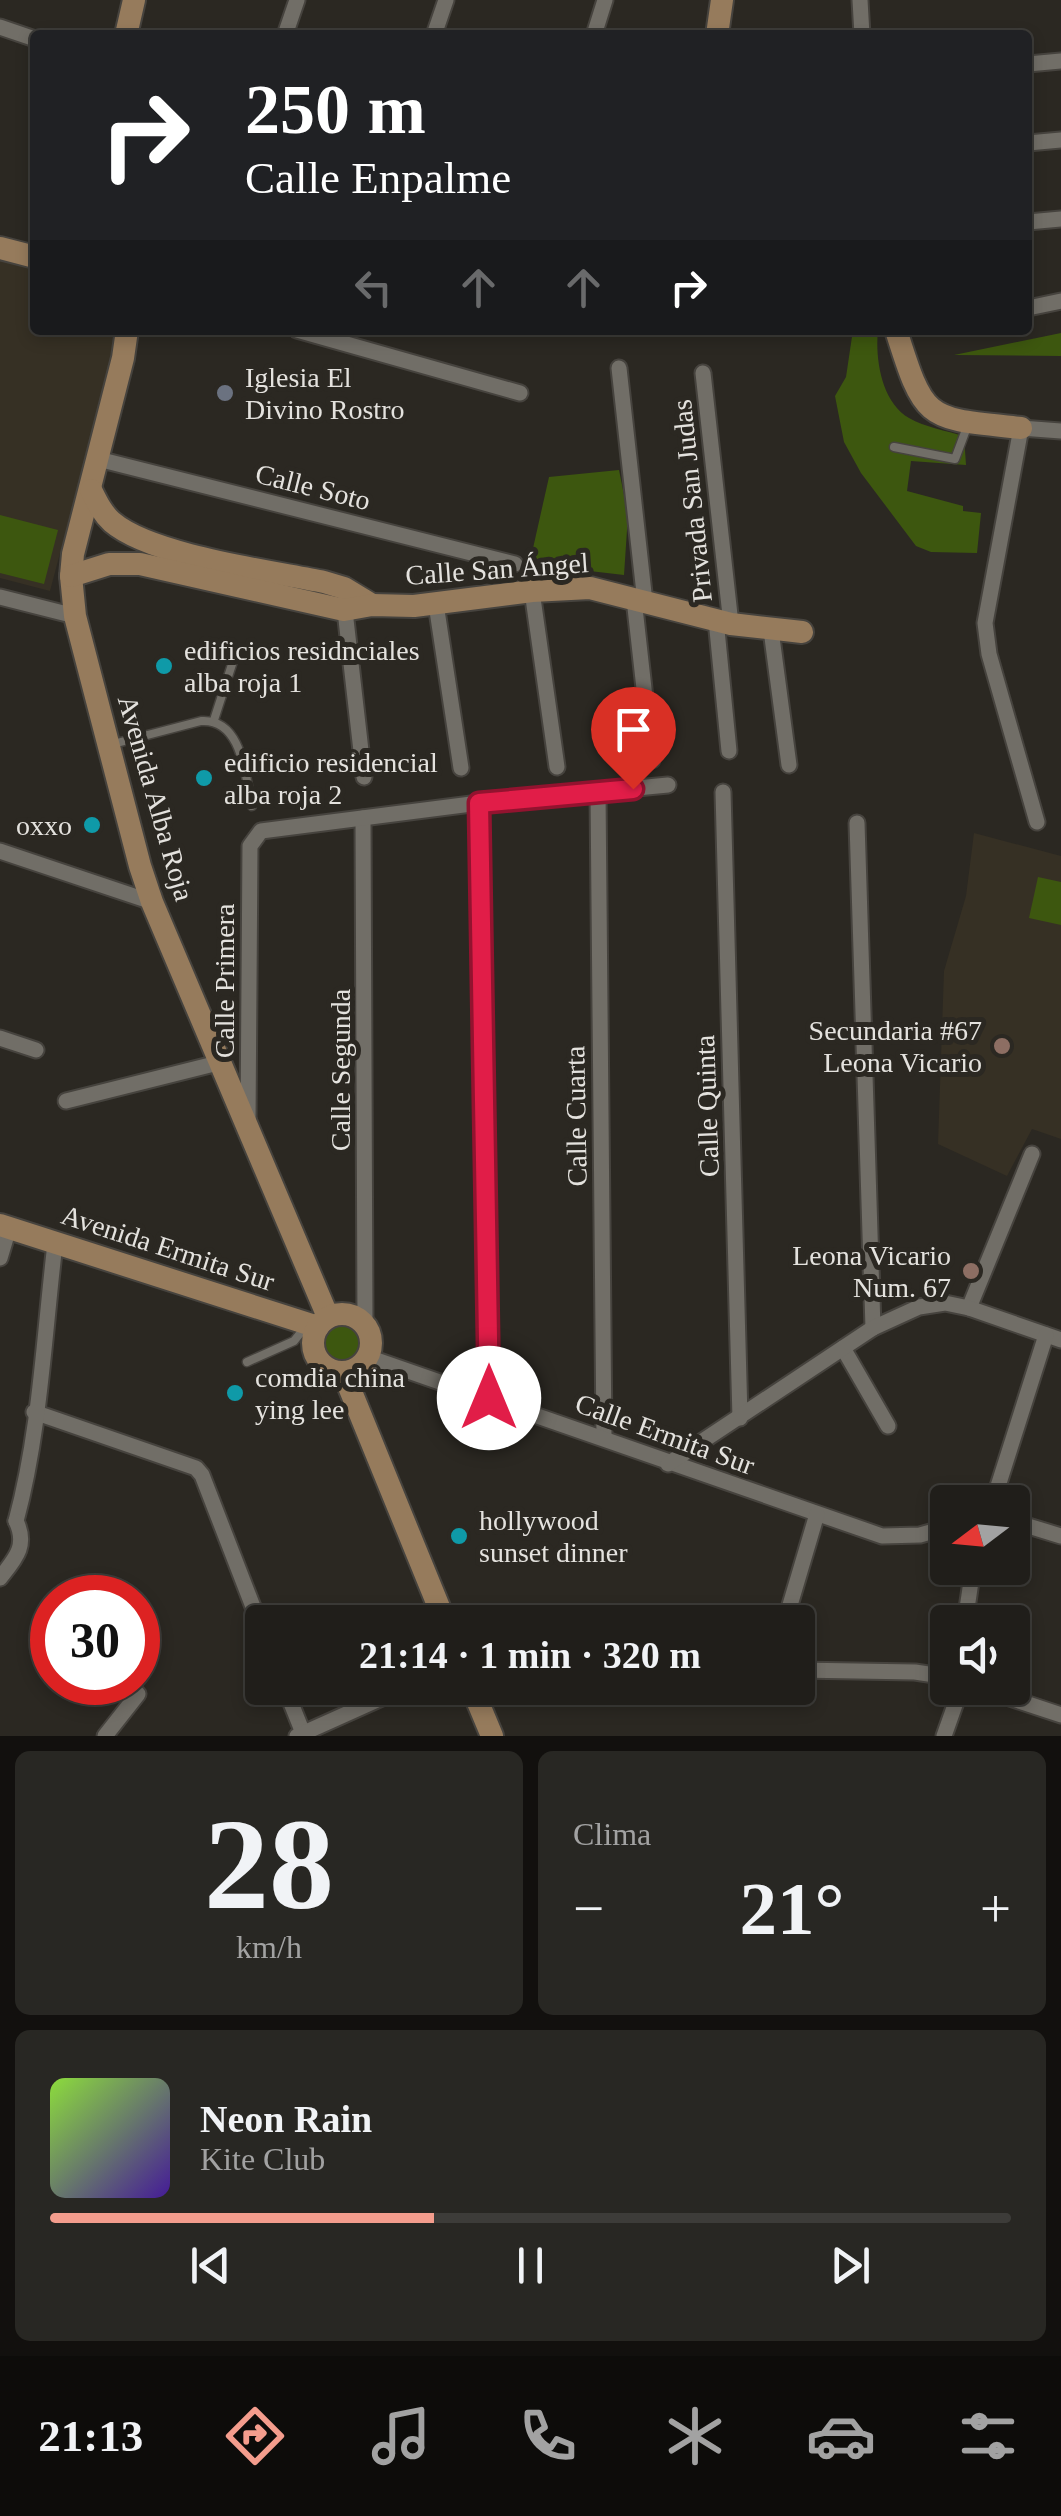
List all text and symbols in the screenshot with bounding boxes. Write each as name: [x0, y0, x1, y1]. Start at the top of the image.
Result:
icon: right: [80, 70, 210, 200]
text: 250 m: [245, 71, 426, 148]
text: Calle Enpalme: [245, 153, 511, 203]
icon: left: [346, 260, 401, 315]
icon: ahead: [451, 260, 506, 315]
icon: ahead: [556, 260, 611, 315]
icon: right: [661, 260, 716, 315]
place label: Iglesia El Divino Rostro: [245, 362, 404, 425]
marker: Iglesia El Divino Rostro: [214, 382, 236, 404]
street label: Privada San Judas: [666, 398, 718, 604]
street label: Calle Soto: [252, 458, 374, 516]
street label: Calle San Ángel: [404, 547, 590, 591]
place label: edificios residnciales alba roja 1: [184, 635, 420, 698]
marker: edificios residnciales alba roja 1: [153, 655, 175, 677]
pin: [591, 687, 676, 790]
street label: Avenida Alba Roja: [112, 692, 200, 905]
icon: arrive: [606, 702, 661, 757]
place label: edificio residencial alba roja 2: [224, 747, 438, 810]
marker: edificio residencial alba roja 2: [193, 767, 215, 789]
place label: oxxo: [16, 810, 72, 841]
marker: oxxo: [81, 814, 103, 836]
street label: Calle Primera: [209, 903, 240, 1058]
street label: Calle Segunda: [325, 988, 356, 1151]
place label: Secundaria #67 Leona Vicario: [809, 1015, 982, 1078]
street label: Calle Quinta: [689, 1034, 725, 1178]
marker: Secundaria #67 Leona Vicario: [991, 1035, 1013, 1057]
street label: Calle Cuarta: [559, 1045, 593, 1187]
street label: Avenida Ermita Sur: [58, 1199, 279, 1297]
place label: Leona Vicario Num. 67: [792, 1240, 951, 1303]
marker: Leona Vicario Num. 67: [960, 1260, 982, 1282]
position arrow: [437, 1346, 541, 1450]
place label: comdia china ying lee: [255, 1362, 406, 1425]
marker: comdia china ying lee: [224, 1382, 246, 1404]
street label: Calle Ermita Sur: [571, 1387, 759, 1481]
north arrow: [930, 1485, 1030, 1585]
map controls: [930, 1485, 1030, 1705]
place label: hollywood sunset dinner: [479, 1505, 628, 1568]
marker: hollywood sunset dinner: [448, 1525, 470, 1547]
speed limit sign: 30: [30, 1575, 160, 1705]
button: sound: [930, 1605, 1030, 1705]
text: 21:14 · 1 min · 320 m: [359, 1634, 701, 1676]
text: 28: [204, 1792, 334, 1936]
text: Clima: [573, 1816, 651, 1852]
text: 21°: [740, 1867, 845, 1950]
text: −: [573, 1878, 604, 1939]
text: +: [980, 1878, 1011, 1939]
text: km/h: [236, 1929, 302, 1965]
text: Neon Rain: [200, 2098, 372, 2140]
text: Kite Club: [200, 2141, 325, 2177]
icon: previous: [183, 2238, 238, 2293]
icon: pause: [503, 2238, 558, 2293]
icon: next: [823, 2238, 878, 2293]
icon: directions: [220, 2401, 290, 2471]
icon: music: [366, 2401, 436, 2471]
icon: phone: [513, 2401, 583, 2471]
icon: climate: [660, 2401, 730, 2471]
icon: car: [806, 2401, 876, 2471]
icon: filters: [953, 2401, 1023, 2471]
text: 21:13: [38, 2411, 143, 2461]

